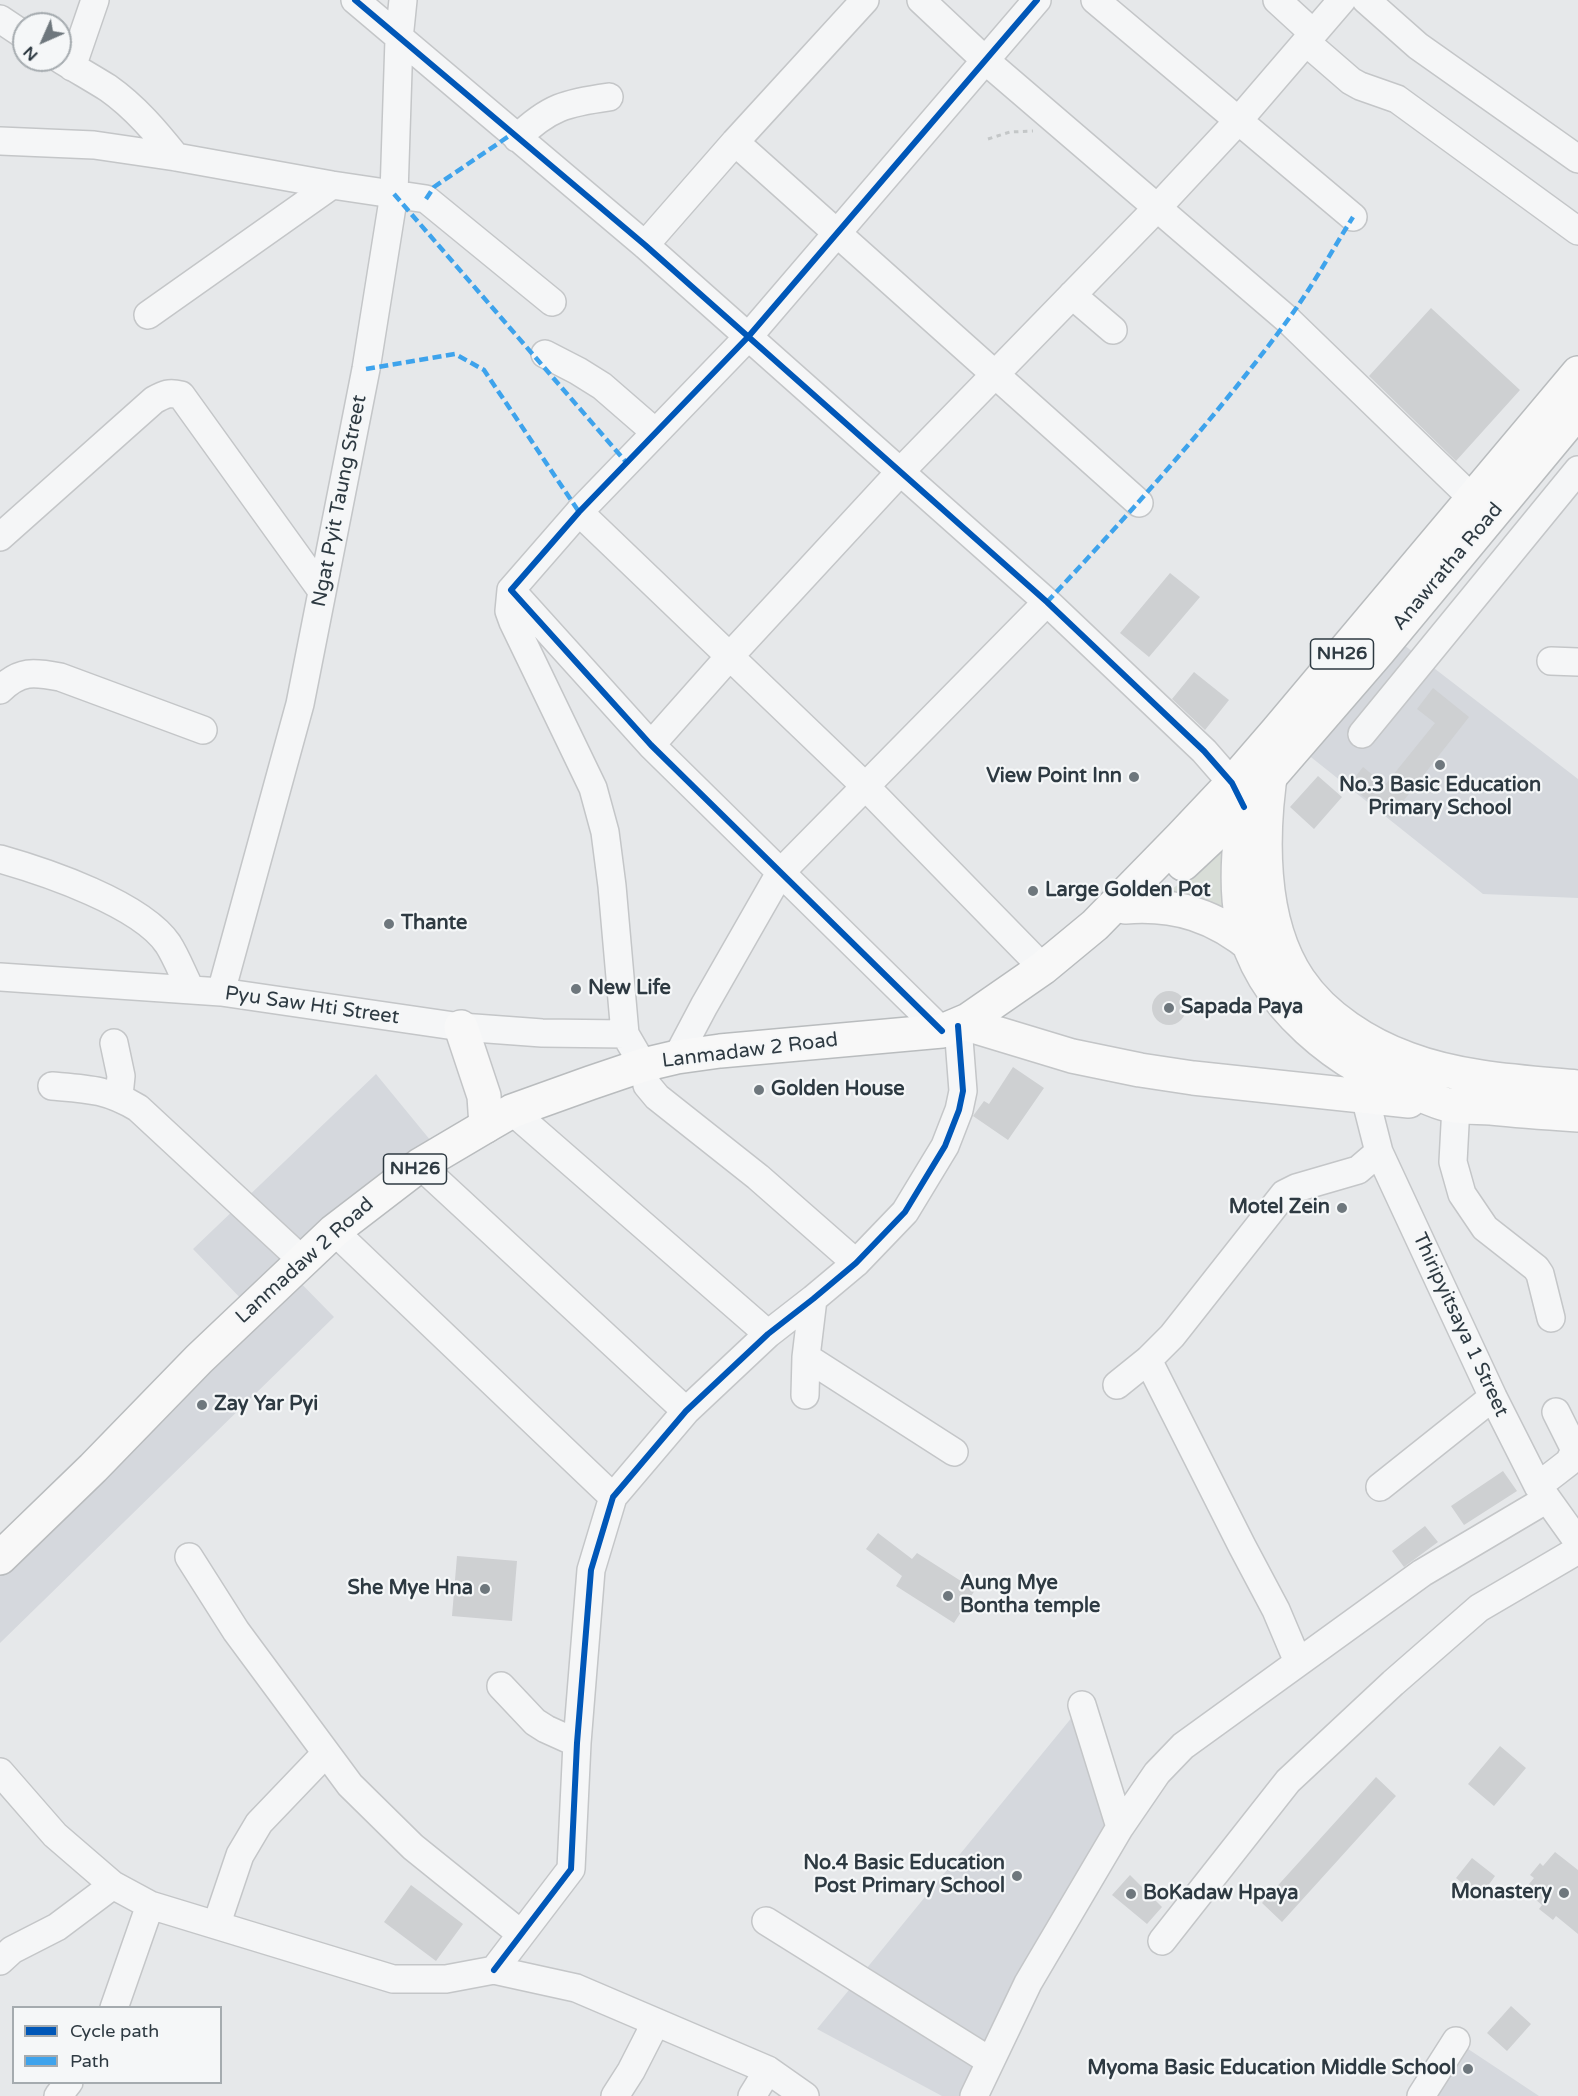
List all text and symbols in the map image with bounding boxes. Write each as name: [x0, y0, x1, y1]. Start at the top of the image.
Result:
north arrow: [12, 12, 72, 72]
text: N: [19, 42, 42, 65]
street label: Ngat Pyit Taung Street: [308, 393, 372, 609]
street label: Anawratha Road: [1388, 498, 1508, 636]
road number: NH26: [1310, 639, 1374, 669]
marker: No.3 Basic Education Primary School: [1433, 758, 1447, 772]
place label: View Point Inn: [986, 765, 1122, 789]
marker: View Point Inn: [1127, 770, 1141, 784]
place label: No.3 Basic Education Primary School: [1339, 774, 1541, 821]
place label: Large Golden Pot: [1045, 879, 1211, 903]
marker: Large Golden Pot: [1026, 884, 1040, 898]
place label: Thante: [401, 912, 467, 936]
marker: Thante: [382, 917, 396, 931]
place label: New Life: [588, 977, 671, 1001]
street label: Pyu Saw Hti Street: [223, 982, 401, 1030]
marker: New Life: [569, 982, 583, 996]
place label: Sapada Paya: [1181, 996, 1303, 1020]
marker: Sapada Paya: [1162, 1001, 1176, 1015]
street label: Lanmadaw 2 Road: [661, 1028, 839, 1074]
place label: Golden House: [771, 1078, 905, 1102]
marker: Golden House: [752, 1083, 766, 1097]
road number: NH26: [384, 1154, 446, 1184]
street label: Lanmadaw 2 Road: [231, 1193, 379, 1329]
place label: Motel Zein: [1229, 1196, 1330, 1220]
marker: Motel Zein: [1335, 1201, 1349, 1215]
street label: Thiripyitsaya 1 Street: [1407, 1229, 1513, 1421]
place label: Zay Yar Pyi: [214, 1393, 318, 1417]
marker: Zay Yar Pyi: [195, 1398, 209, 1412]
place label: Aung Mye Bontha temple: [960, 1572, 1100, 1619]
place label: She Mye Hna: [348, 1577, 473, 1601]
marker: She Mye Hna: [478, 1582, 492, 1596]
marker: Aung Mye Bontha temple: [941, 1589, 955, 1603]
place label: No.4 Basic Education Post Primary School: [803, 1852, 1005, 1899]
marker: No.4 Basic Education Post Primary School: [1010, 1869, 1024, 1883]
place label: Monastery: [1451, 1881, 1552, 1905]
place label: BoKadaw Hpaya: [1143, 1882, 1298, 1906]
marker: Monastery: [1557, 1886, 1571, 1900]
marker: BoKadaw Hpaya: [1124, 1887, 1138, 1901]
legend: [12, 2006, 222, 2084]
text: Cycle path: [70, 2020, 159, 2042]
text: Path: [70, 2050, 109, 2072]
place label: Myoma Basic Education Middle School: [1087, 2057, 1456, 2081]
marker: Myoma Basic Education Middle School: [1461, 2062, 1475, 2076]

